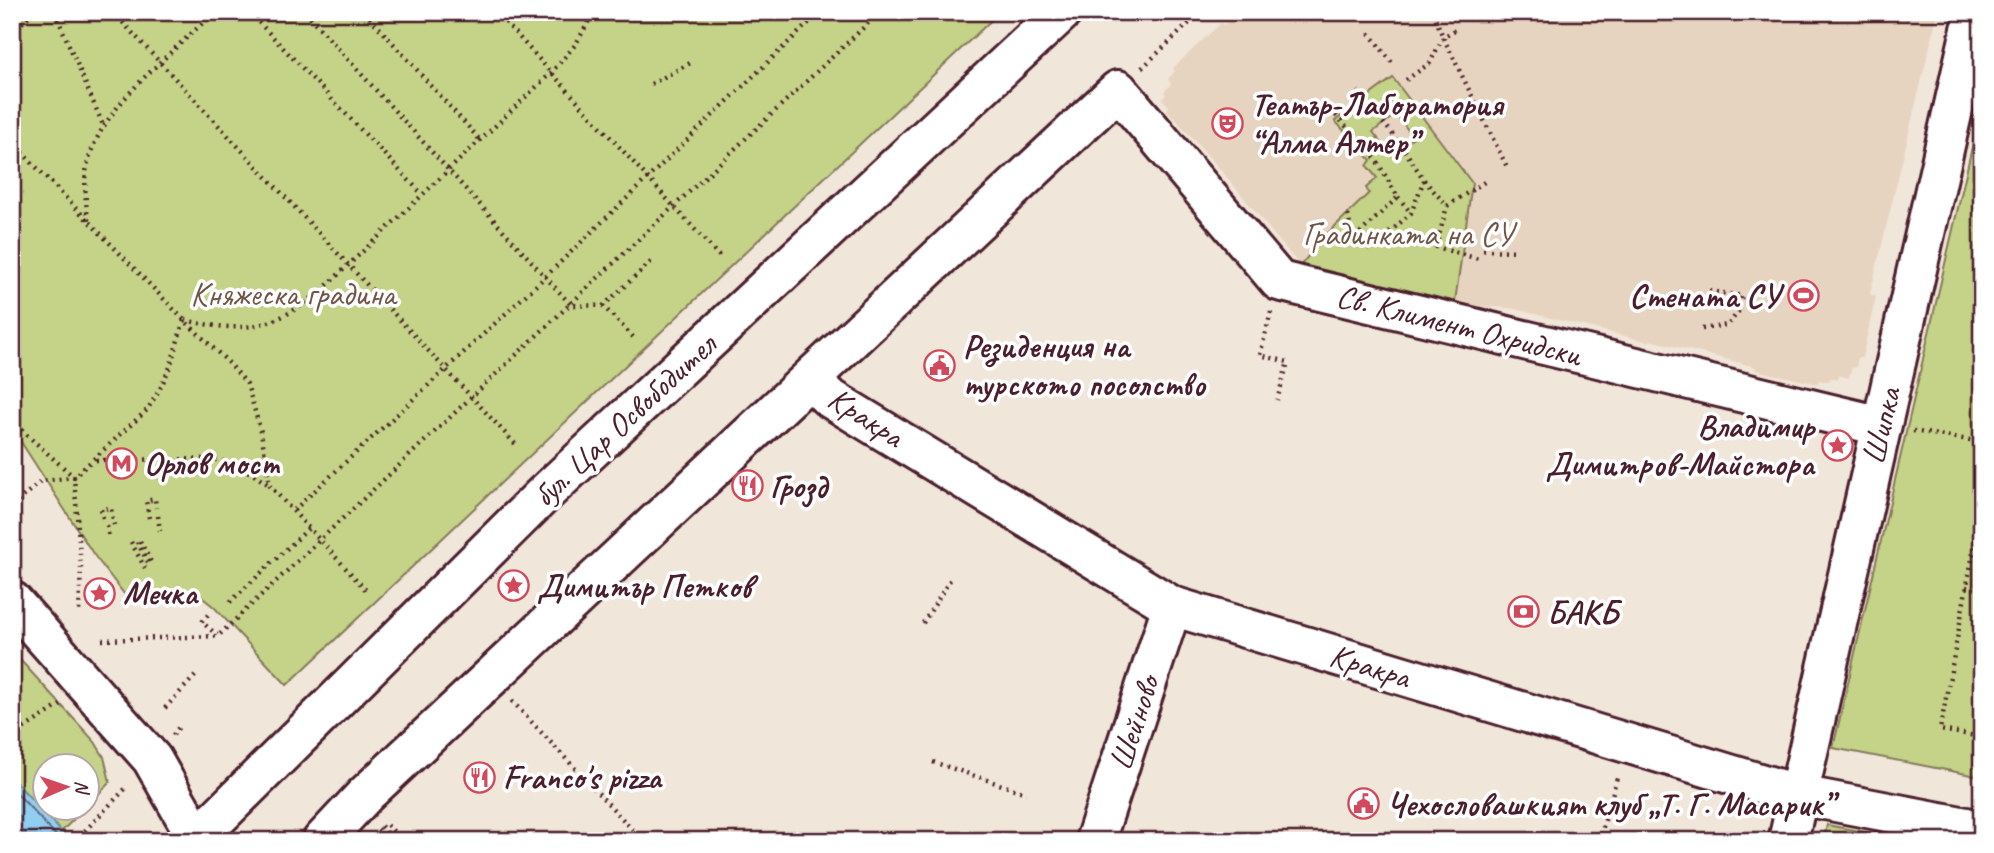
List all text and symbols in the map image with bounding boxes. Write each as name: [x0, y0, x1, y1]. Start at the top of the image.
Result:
place label: Театър-Лаборатория “Алма Алтер”: [1251, 83, 1505, 163]
theatre icon: Театър-Лаборатория “Алма Алтер”: [1211, 106, 1245, 140]
park label: Градинката на СУ: [1303, 213, 1518, 255]
park label: Княжеска градина: [191, 273, 398, 315]
street label: Св. Климент Охридски: [1332, 274, 1588, 376]
place label: Стената СУ: [1629, 275, 1785, 317]
sports icon: Стената СУ: [1786, 279, 1820, 313]
street label: бул. Цар Освободител: [523, 323, 726, 516]
place label: Резиденция на турското посолство: [963, 325, 1207, 405]
public building icon: Резиденция на турското посолство: [923, 348, 957, 382]
street label: Кракра: [820, 377, 913, 458]
street label: Шипка: [1852, 382, 1911, 468]
place label: Владимир Димитров-Майстора: [1546, 405, 1817, 485]
place icon: Владимир Димитров-Майстора: [1820, 428, 1854, 462]
place label: Орлов мост: [144, 442, 281, 484]
metro station icon: Орлов мост: [104, 446, 138, 480]
place label: Грозд: [770, 465, 830, 508]
restaurant icon: Грозд: [730, 469, 764, 503]
place label: Димитър Петков: [537, 565, 759, 607]
place icon: Димитър Петков: [497, 569, 531, 603]
place label: Мечка: [123, 572, 200, 614]
place icon: Мечка: [83, 576, 117, 610]
place label: БАКБ: [1547, 591, 1622, 633]
bank icon: БАКБ: [1507, 595, 1541, 629]
street label: Кракра: [1325, 634, 1417, 698]
street label: Шейново: [1099, 667, 1170, 775]
north arrow: [32, 752, 102, 822]
place label: Franco's pizza: [503, 756, 663, 798]
restaurant icon: Franco's pizza: [463, 760, 497, 794]
text: N: [70, 780, 94, 796]
place label: Чехословашкият клуб „Т. Г. Масарик”: [1386, 783, 1840, 825]
public building icon: Чехословашкият клуб „Т. Г. Масарик”: [1346, 787, 1380, 821]

